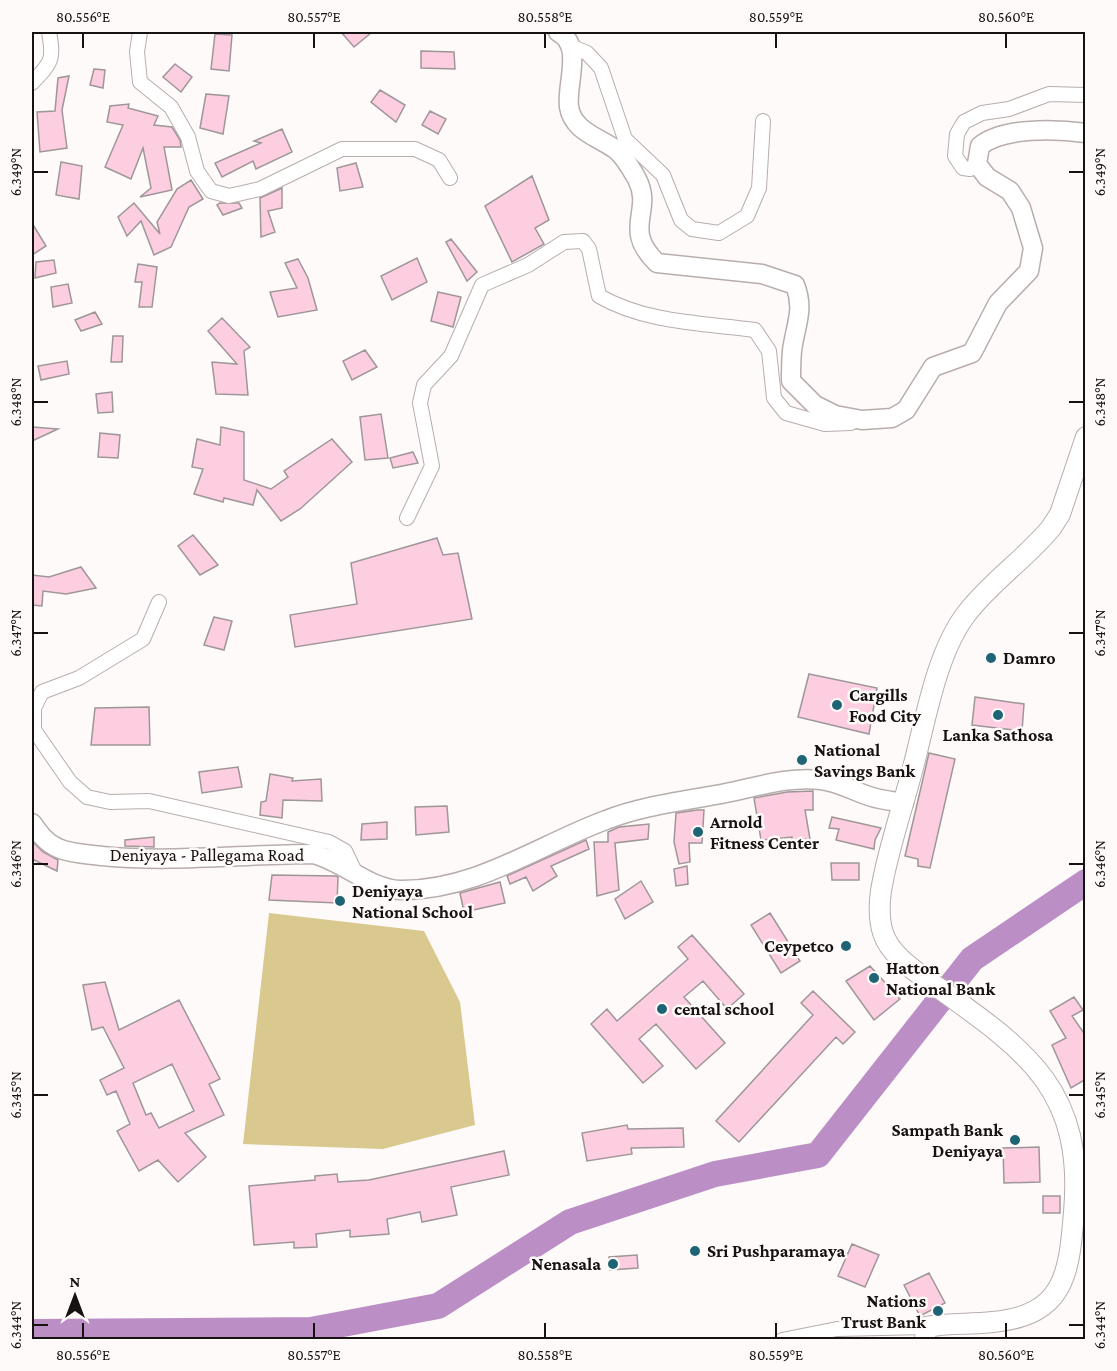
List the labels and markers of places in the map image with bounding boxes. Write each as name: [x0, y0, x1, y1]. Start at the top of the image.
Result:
place label: Damro: [1003, 648, 1056, 668]
marker: Damro: [984, 651, 998, 665]
place label: Cargills Food City: [849, 685, 921, 726]
marker: Cargills Food City: [830, 698, 844, 712]
marker: Lanka Sathosa: [991, 708, 1005, 722]
place label: Lanka Sathosa: [943, 725, 1054, 745]
place label: National Savings Bank: [814, 740, 916, 781]
marker: National Savings Bank: [795, 753, 809, 767]
place label: Arnold Fitness Center: [709, 812, 819, 853]
marker: Arnold Fitness Center: [691, 825, 705, 839]
place label: Deniyaya National School: [352, 881, 473, 922]
marker: Deniyaya National School: [333, 894, 347, 908]
place label: Ceypetco: [764, 936, 834, 956]
marker: Ceypetco: [839, 939, 853, 953]
place label: Hatton National Bank: [886, 958, 995, 999]
marker: Hatton National Bank: [867, 971, 881, 985]
place label: cental school: [674, 999, 774, 1019]
marker: cental school: [655, 1002, 669, 1016]
place label: Sampath Bank Deniyaya: [892, 1120, 1003, 1161]
marker: Sampath Bank Deniyaya: [1008, 1133, 1022, 1147]
place label: Sri Pushparamaya: [707, 1241, 846, 1261]
marker: Sri Pushparamaya: [688, 1244, 702, 1258]
place label: Nenasala: [531, 1254, 601, 1274]
marker: Nenasala: [606, 1257, 620, 1271]
place label: Nations Trust Bank: [841, 1291, 926, 1332]
marker: Nations Trust Bank: [931, 1304, 945, 1318]

